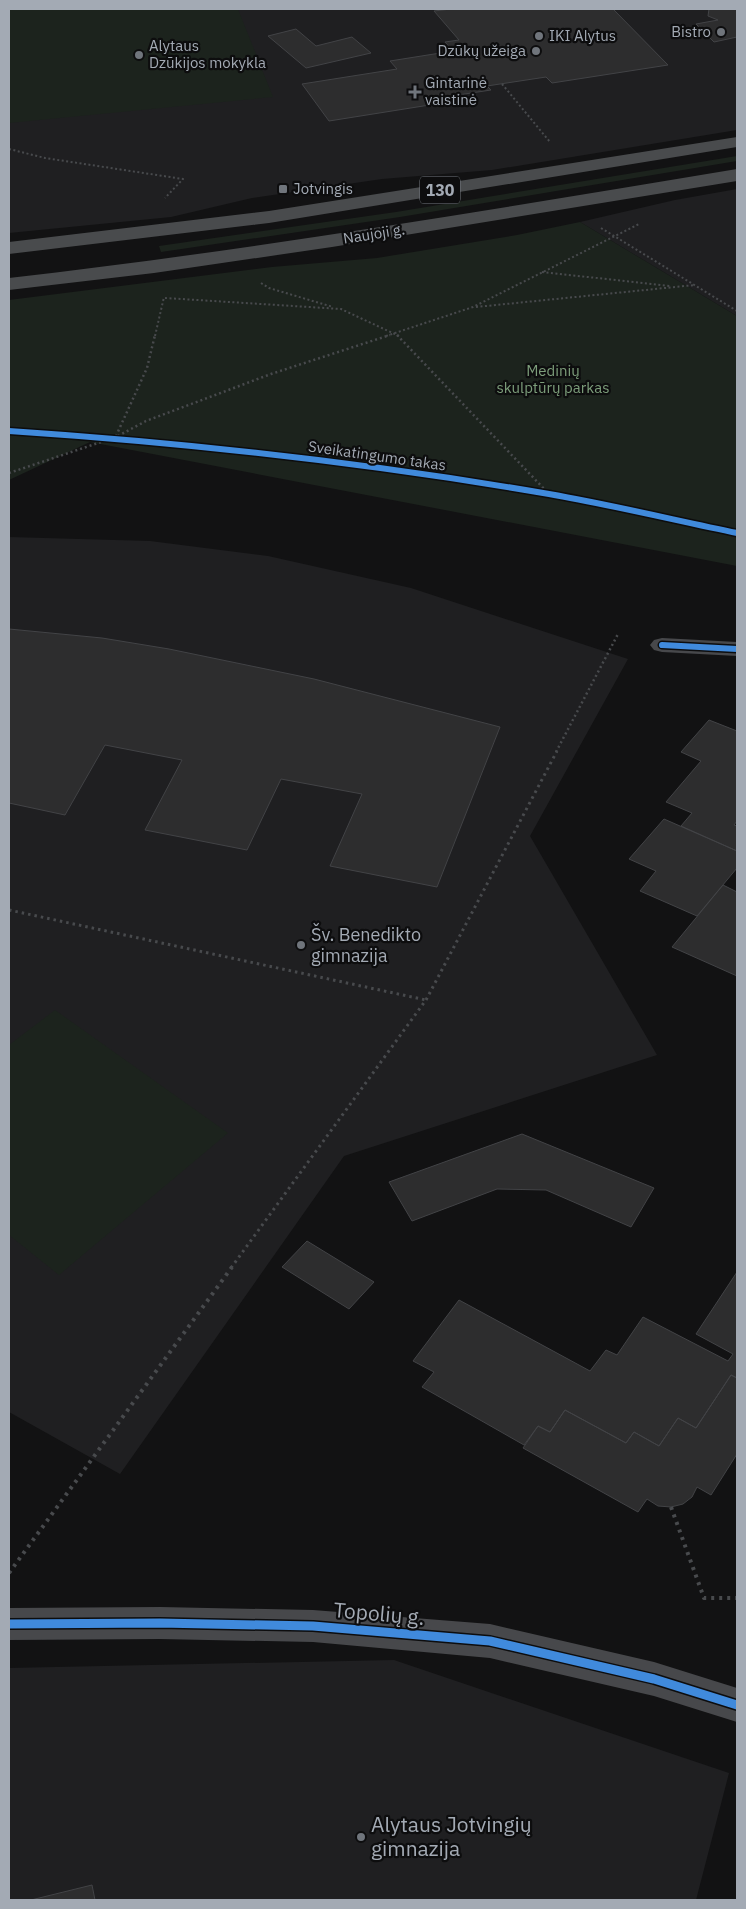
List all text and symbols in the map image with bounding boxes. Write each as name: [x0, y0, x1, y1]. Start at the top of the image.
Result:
place label: Bistro: [671, 22, 711, 41]
place label: IKI Alytus: [549, 26, 616, 45]
marker: Bistro: [715, 26, 727, 38]
marker: IKI Alytus: [533, 30, 545, 42]
place label: Alytaus Dzūkijos mokykla: [149, 36, 266, 72]
place label: Dzūkų užeiga: [437, 41, 526, 60]
marker: Dzūkų užeiga: [530, 45, 542, 57]
marker: Alytaus Dzūkijos mokykla: [133, 49, 145, 61]
place label: Gintarinė vaistinė: [425, 73, 487, 109]
marker: Gintarinė vaistinė: [409, 86, 421, 98]
road number: 130: [420, 176, 460, 204]
place label: Jotvingis: [293, 179, 353, 198]
marker: Jotvingis: [277, 183, 289, 195]
street label: Naujoji g.: [342, 219, 406, 248]
park label: Medinių skulptūrų parkas: [497, 361, 609, 397]
street label: Sveikatingumo takas: [307, 436, 447, 475]
place label: Šv. Benedikto gimnazija: [311, 922, 421, 967]
marker: Šv. Benedikto gimnazija: [295, 939, 307, 951]
street label: Topolių g.: [332, 1595, 426, 1631]
place label: Alytaus Jotvingių gimnazija: [371, 1810, 532, 1862]
marker: Alytaus Jotvingių gimnazija: [355, 1831, 367, 1843]

